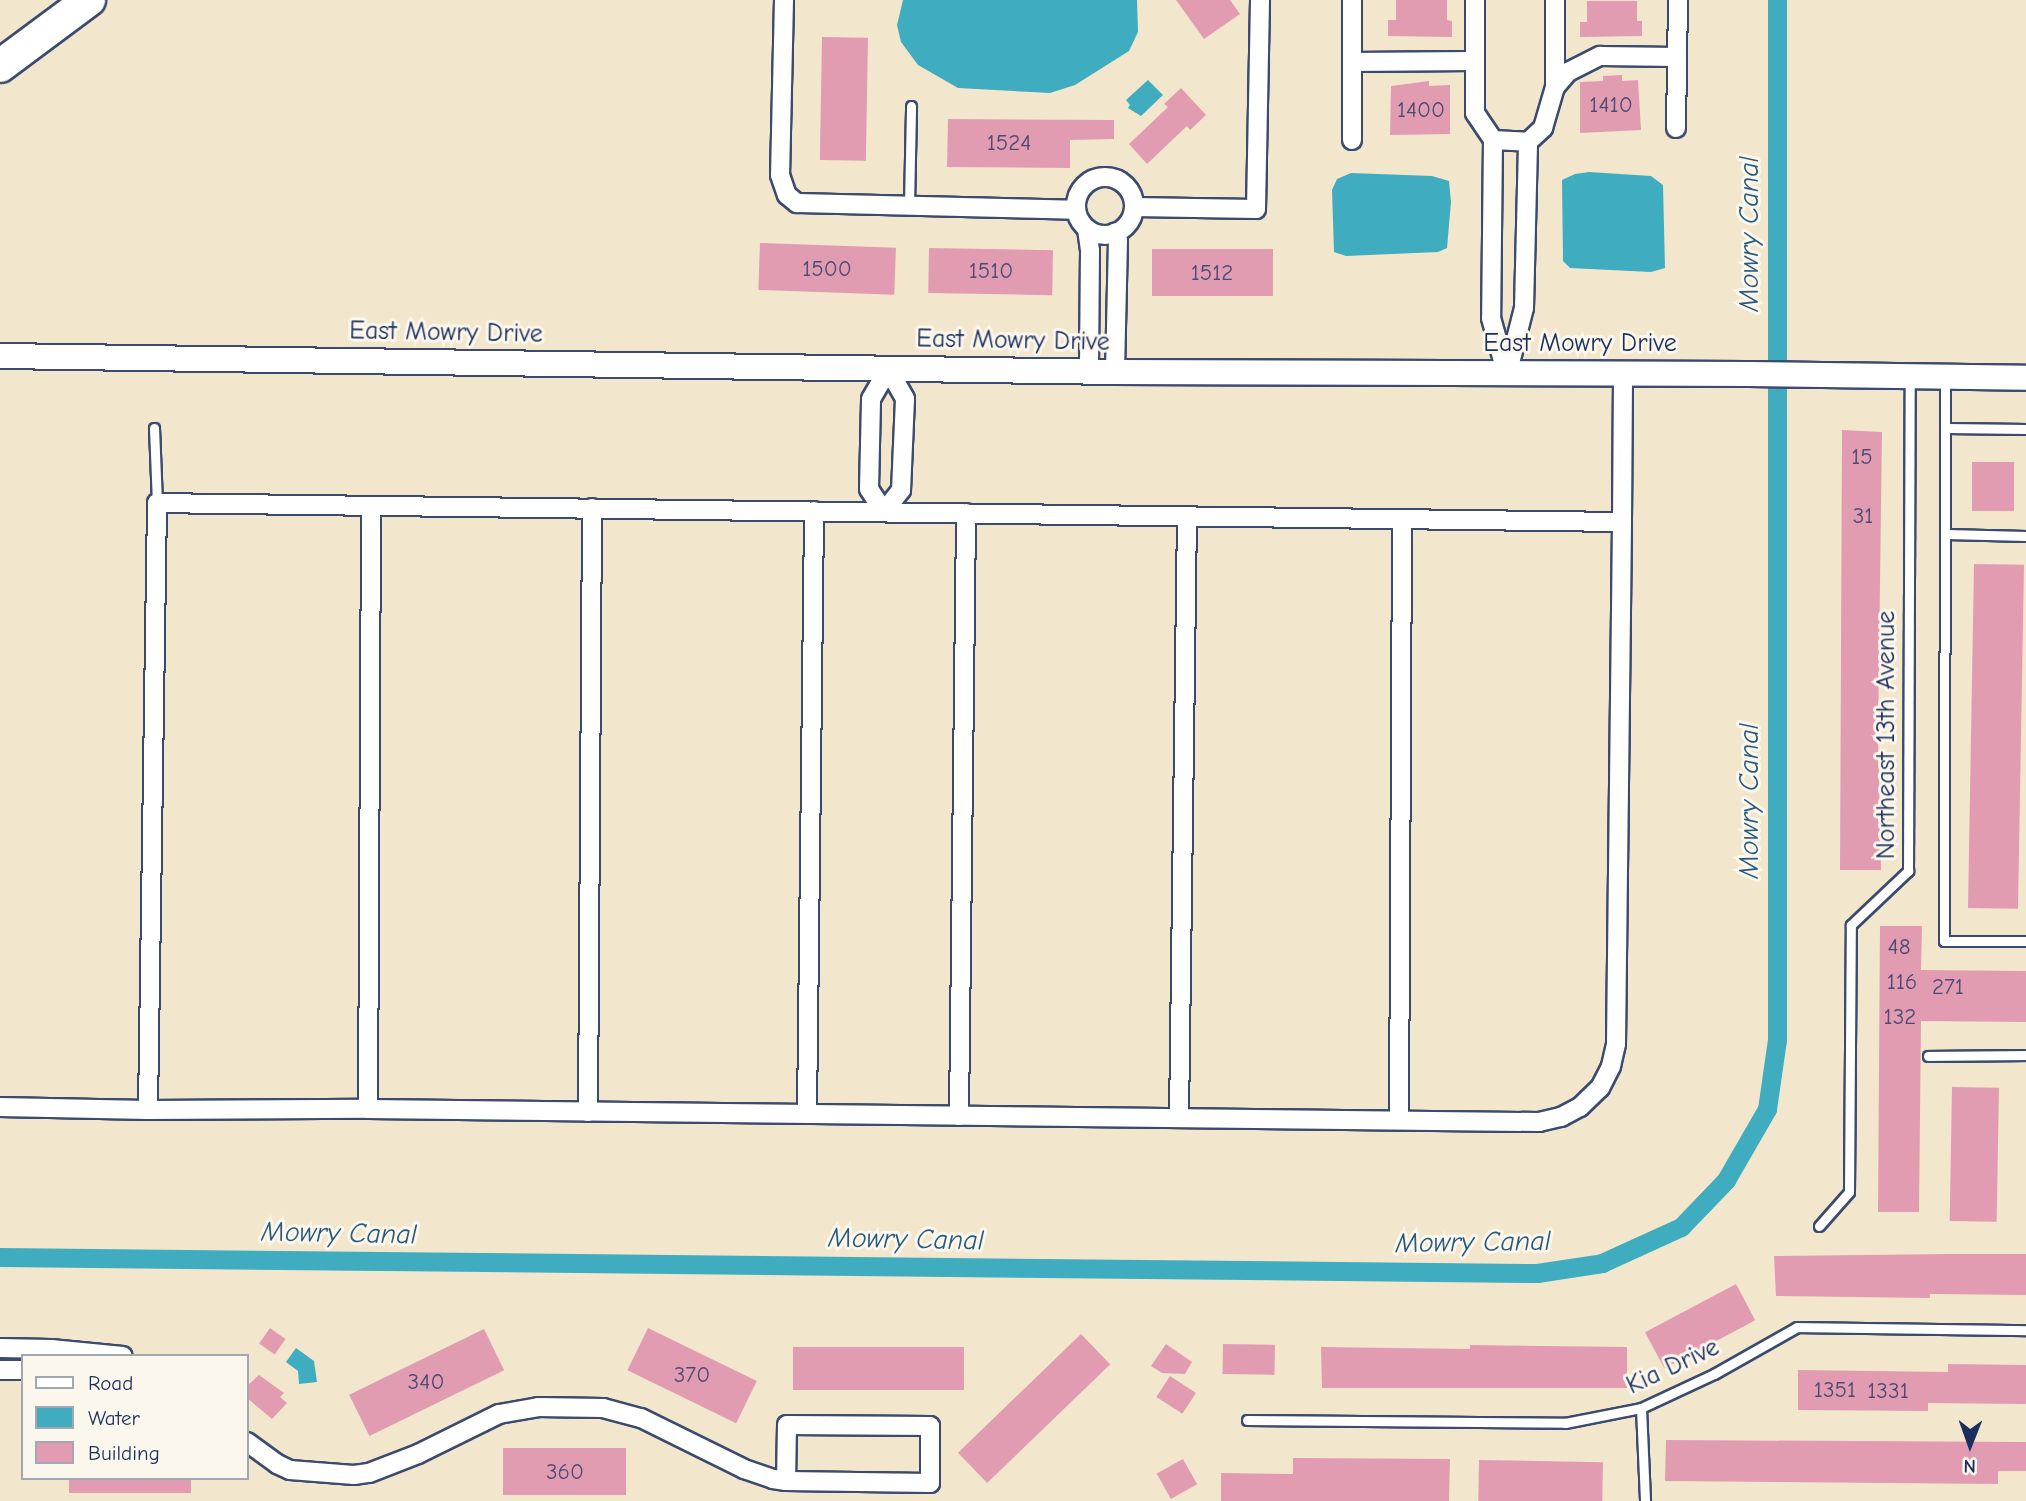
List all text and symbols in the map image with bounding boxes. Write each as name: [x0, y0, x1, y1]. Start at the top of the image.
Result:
house number: 1410: [1589, 91, 1633, 119]
house number: 1400: [1397, 96, 1445, 124]
house number: 1524: [987, 129, 1031, 157]
water label: Mowry Canal: [1732, 156, 1766, 312]
house number: 1500: [802, 255, 852, 283]
house number: 1510: [969, 257, 1013, 285]
house number: 1512: [1191, 259, 1233, 287]
street label: East Mowry Drive: [349, 316, 543, 350]
street label: East Mowry Drive: [916, 324, 1110, 358]
street label: East Mowry Drive: [1483, 328, 1677, 360]
house number: 15: [1851, 443, 1873, 471]
house number: 31: [1853, 502, 1873, 530]
street label: Northeast 13th Avenue: [1871, 611, 1903, 859]
water label: Mowry Canal: [1732, 723, 1766, 879]
house number: 48: [1888, 933, 1910, 961]
house number: 116: [1887, 968, 1917, 996]
house number: 271: [1932, 973, 1964, 1001]
house number: 132: [1884, 1003, 1916, 1031]
water label: Mowry Canal: [261, 1215, 417, 1251]
water label: Mowry Canal: [828, 1221, 984, 1257]
water label: Mowry Canal: [1395, 1224, 1551, 1260]
street label: Kia Drive: [1622, 1332, 1724, 1402]
legend: [21, 1354, 248, 1480]
house number: 370: [674, 1361, 710, 1389]
house number: 340: [408, 1368, 444, 1396]
text: Road: [88, 1371, 133, 1395]
house number: 1351: [1814, 1376, 1856, 1404]
house number: 1331: [1867, 1377, 1909, 1405]
text: Water: [88, 1406, 140, 1430]
north arrow: [1935, 1410, 2005, 1480]
text: Building: [88, 1441, 160, 1465]
text: N: [1963, 1455, 1976, 1477]
house number: 360: [546, 1458, 584, 1486]

